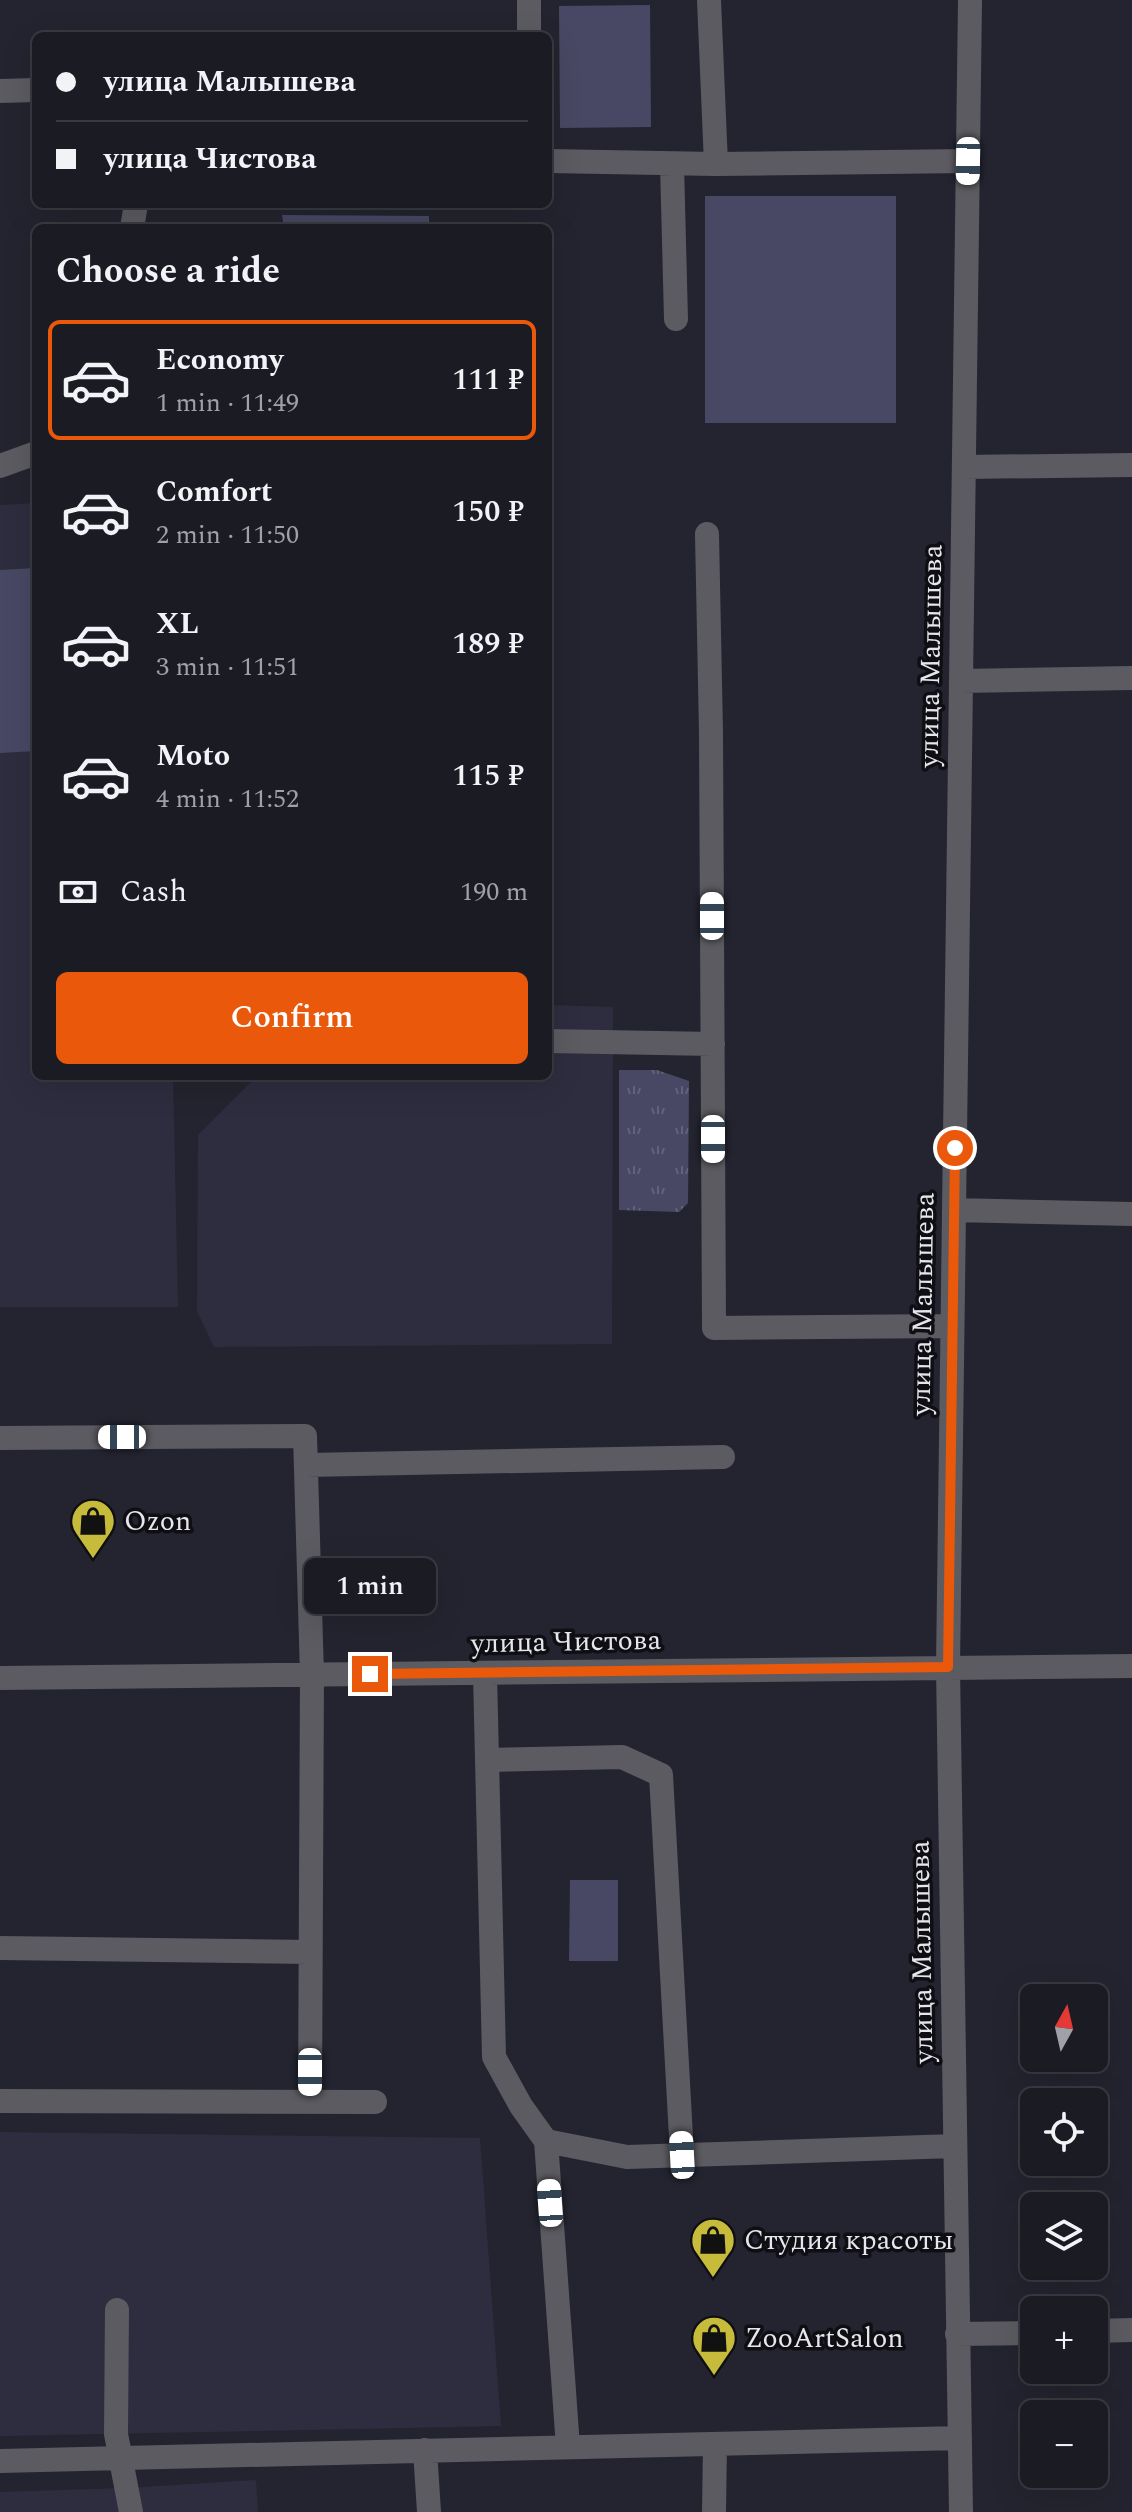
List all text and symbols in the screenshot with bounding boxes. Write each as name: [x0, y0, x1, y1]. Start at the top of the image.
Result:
text: улица Малышева: [104, 59, 356, 105]
text: улица Чистова: [104, 136, 317, 182]
car: [956, 137, 980, 185]
text: Choose a ride: [56, 244, 280, 299]
text: Economy: [156, 337, 283, 383]
icon: car: [60, 344, 132, 416]
text: 111 ₽: [452, 357, 524, 403]
text: 1 min · 11:49: [156, 383, 299, 423]
text: Comfort: [156, 469, 272, 515]
icon: car: [60, 476, 132, 548]
text: 150 ₽: [452, 489, 524, 535]
text: 2 min · 11:50: [156, 515, 299, 555]
street label: улица Малышева: [908, 544, 954, 769]
text: XL: [156, 601, 199, 647]
icon: car: [60, 608, 132, 680]
text: 189 ₽: [452, 621, 524, 667]
text: 3 min · 11:51: [156, 647, 299, 687]
text: Moto: [156, 733, 230, 779]
icon: car: [60, 740, 132, 812]
text: 115 ₽: [452, 753, 524, 799]
text: 4 min · 11:52: [156, 779, 299, 819]
text: Cash: [120, 869, 187, 915]
icon: cash: [56, 870, 100, 914]
text: 190 m: [460, 872, 528, 912]
car: [700, 892, 724, 940]
button: Confirm: [56, 972, 528, 1064]
car: [701, 1115, 725, 1163]
route start: [937, 1130, 973, 1166]
street label: улица Малышева: [900, 1192, 946, 1417]
car: [98, 1425, 146, 1449]
shop icon: Ozon: [69, 1497, 117, 1560]
place label: Ozon: [124, 1500, 191, 1543]
callout: 1 min: [304, 1558, 436, 1614]
text: 1 min: [336, 1566, 404, 1606]
street label: улица Чистова: [469, 1619, 662, 1665]
route end: [352, 1656, 388, 1692]
street label: улица Малышева: [899, 1840, 945, 2065]
north arrow: [1020, 1984, 1108, 2072]
map controls: [1020, 1984, 1108, 2488]
car: [298, 2048, 322, 2096]
button: locate: [1020, 2088, 1108, 2176]
car: [669, 2130, 695, 2180]
car: [536, 2178, 564, 2228]
button: layers: [1020, 2192, 1108, 2280]
shop icon: Студия красоты: [689, 2216, 737, 2279]
place label: Студия красоты: [744, 2219, 953, 2262]
button: +: [1020, 2296, 1108, 2384]
shop icon: ZooArtSalon: [690, 2314, 738, 2377]
place label: ZooArtSalon: [745, 2317, 904, 2360]
button: −: [1020, 2400, 1108, 2488]

